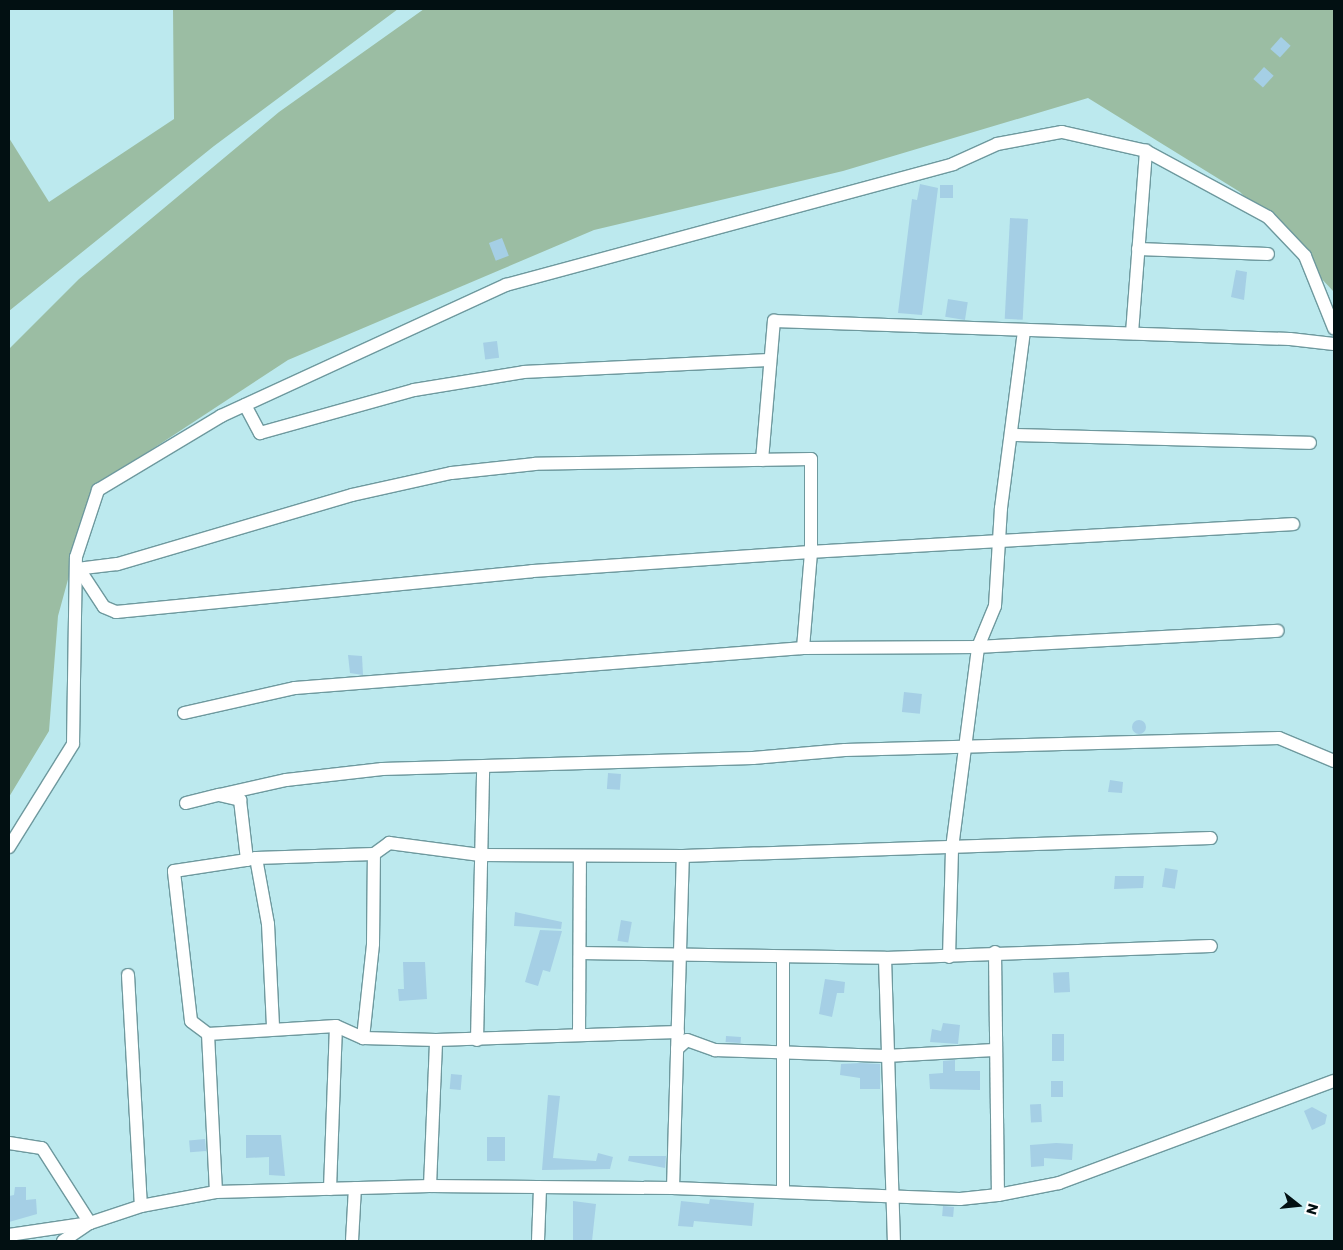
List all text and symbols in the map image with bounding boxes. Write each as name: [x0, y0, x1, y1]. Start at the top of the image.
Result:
north arrow: [1273, 1180, 1323, 1230]
text: N: [1301, 1201, 1323, 1217]

